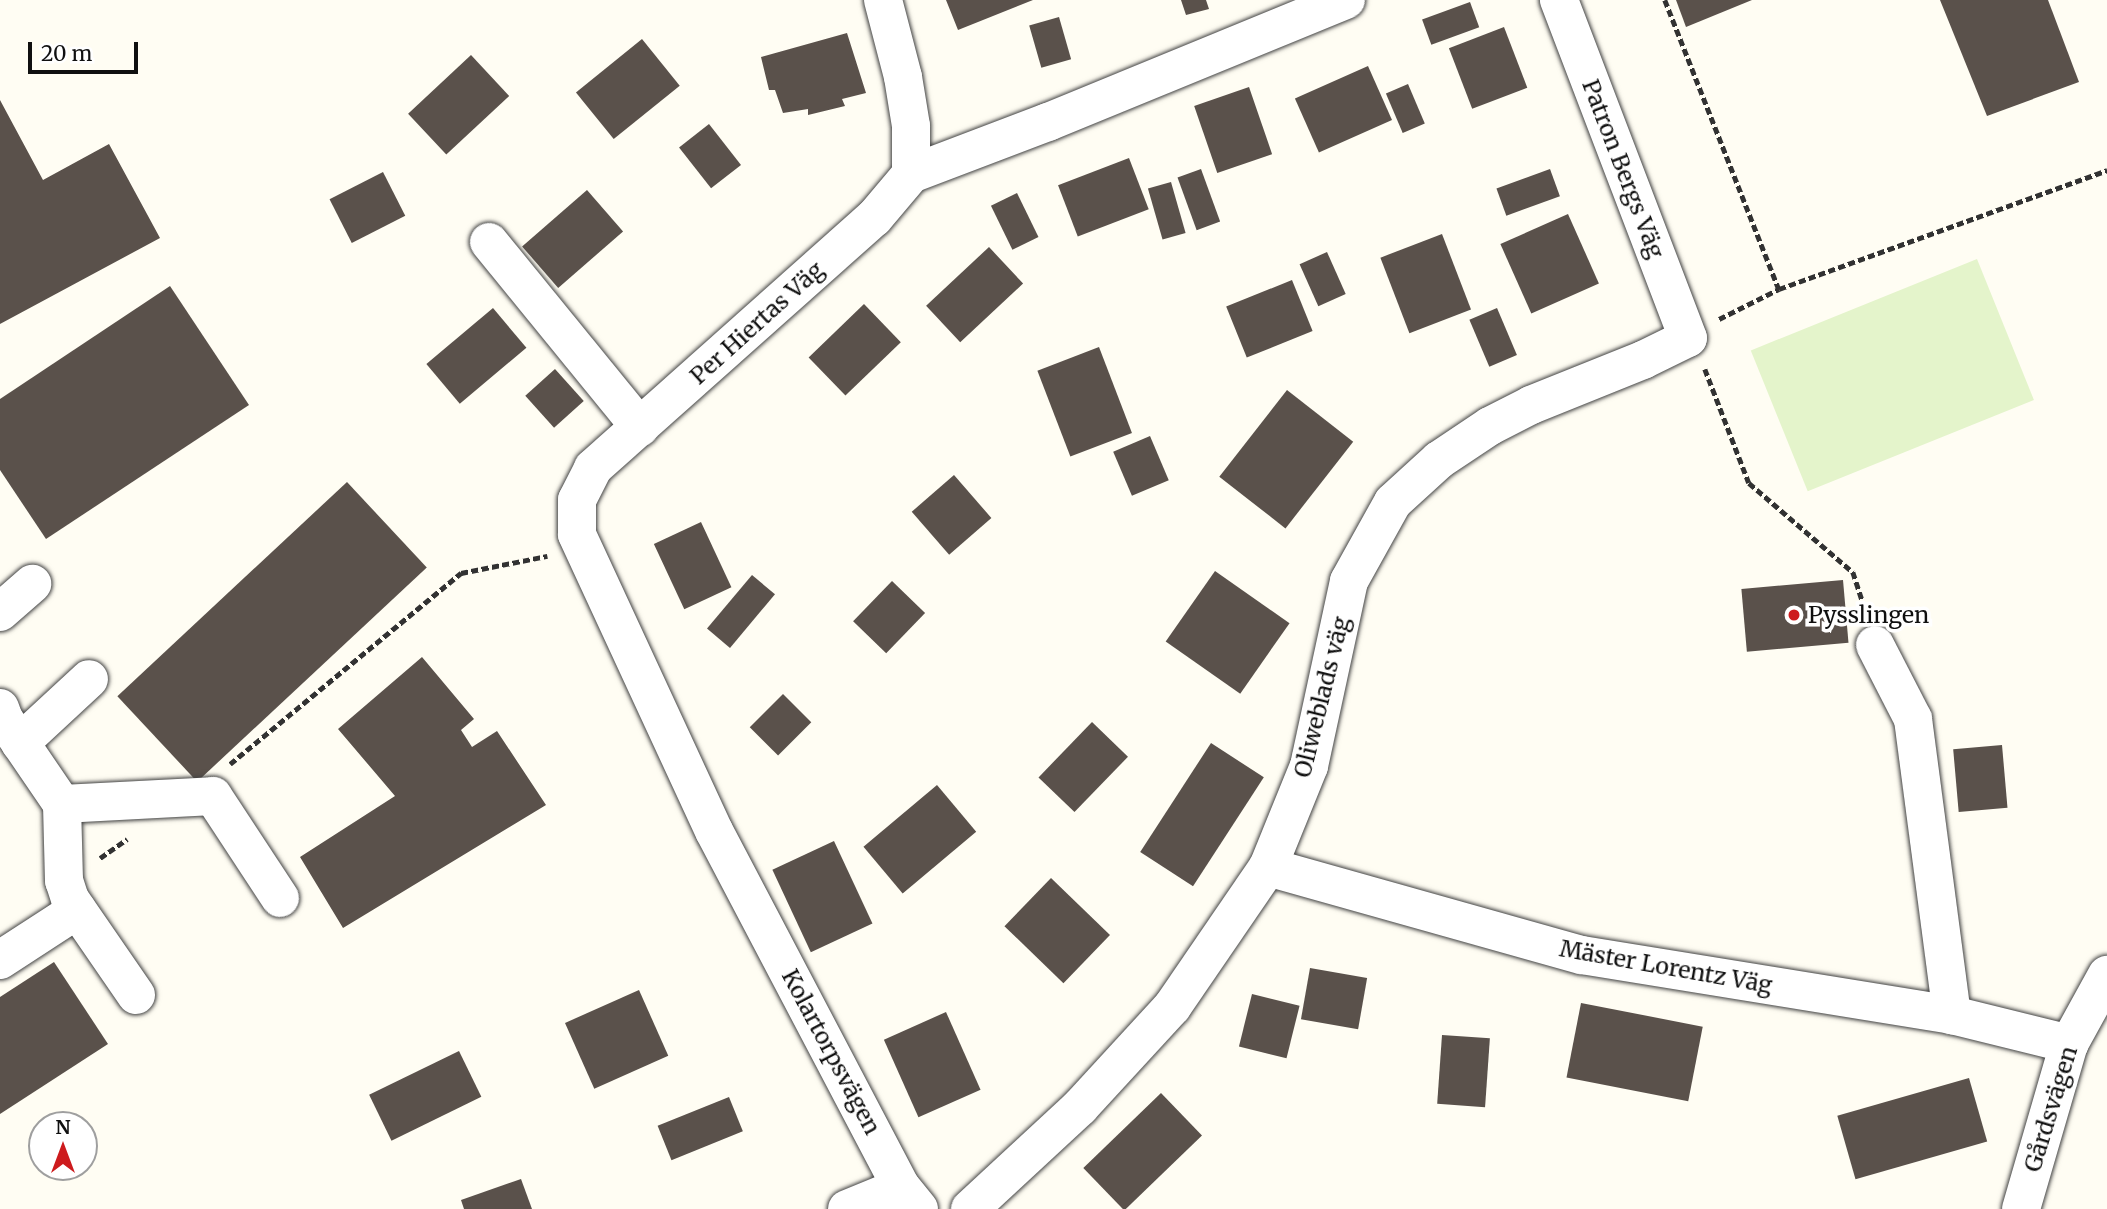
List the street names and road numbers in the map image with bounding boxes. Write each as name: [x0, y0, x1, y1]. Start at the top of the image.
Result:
street label: Patron Bergs Väg: [1576, 76, 1670, 262]
street label: Per Hiertas Väg: [685, 256, 829, 390]
street label: Oliweblads väg: [1289, 614, 1355, 780]
street label: Mäster Lorentz Väg: [1557, 935, 1775, 999]
street label: Kolartorpsvägen: [776, 965, 886, 1139]
street label: Gårdsvägen: [2019, 1043, 2083, 1175]

